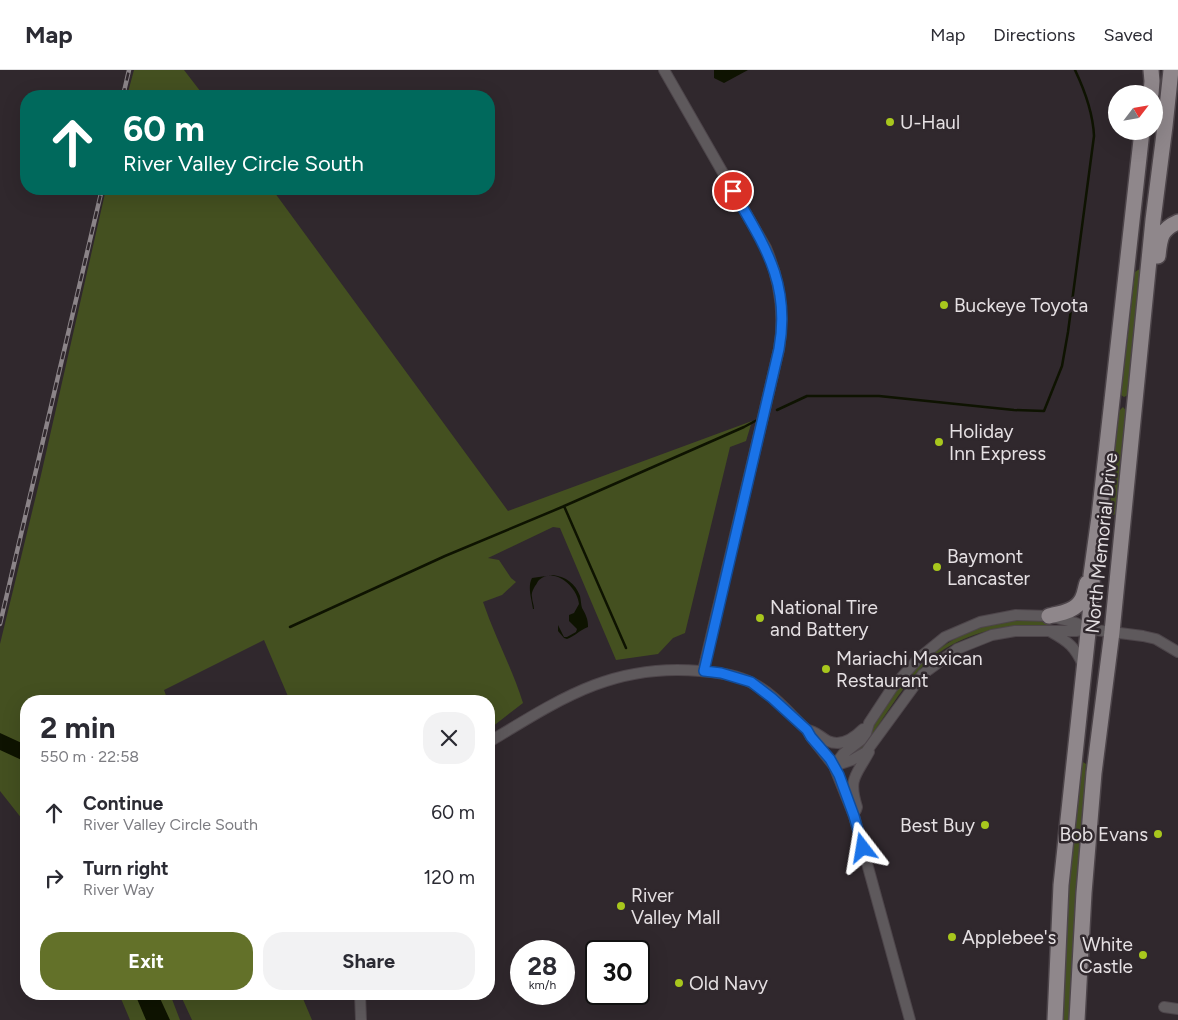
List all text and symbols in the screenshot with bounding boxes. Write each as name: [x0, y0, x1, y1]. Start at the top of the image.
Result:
text: Map: [25, 20, 73, 49]
text: Map: [930, 24, 965, 46]
text: Directions: [993, 24, 1075, 46]
text: Saved: [1103, 24, 1153, 46]
north arrow: [1108, 85, 1162, 140]
map controls: [1108, 85, 1163, 140]
text: 60 m: [123, 108, 205, 150]
icon: ahead: [40, 110, 105, 175]
place label: U-Haul: [900, 111, 960, 134]
marker: U-Haul: [884, 116, 896, 128]
text: River Valley Circle South: [123, 150, 364, 177]
pin: [712, 170, 754, 212]
icon: arrive: [719, 177, 747, 205]
place label: Buckeye Toyota: [954, 294, 1088, 317]
marker: Buckeye Toyota: [938, 299, 950, 311]
place label: Holiday Inn Express: [949, 420, 1046, 465]
marker: Holiday Inn Express: [933, 436, 945, 448]
street label: North Memorial Drive: [1081, 452, 1122, 635]
place label: Baymont Lancaster: [947, 545, 1031, 590]
marker: Baymont Lancaster: [931, 561, 943, 573]
place label: National Tire and Battery: [770, 596, 878, 641]
marker: National Tire and Battery: [754, 612, 766, 624]
place label: Mariachi Mexican Restaurant: [836, 647, 983, 692]
marker: Mariachi Mexican Restaurant: [820, 663, 832, 675]
text: 2 min: [40, 709, 116, 746]
button: close: [423, 712, 475, 764]
text: 550 m · 22:58: [40, 747, 139, 766]
text: Continue: [83, 792, 163, 815]
icon: ahead: [40, 799, 68, 827]
text: 60 m: [431, 801, 475, 824]
place label: Best Buy: [900, 814, 975, 837]
text: River Valley Circle South: [83, 815, 258, 834]
marker: Best Buy: [979, 819, 991, 831]
position arrow: [836, 821, 888, 873]
place label: Bob Evans: [1059, 823, 1148, 846]
marker: Bob Evans: [1152, 828, 1164, 840]
text: Turn right: [83, 857, 169, 880]
icon: right: [40, 864, 68, 892]
text: 120 m: [423, 866, 475, 889]
text: River Way: [83, 880, 154, 899]
place label: River Valley Mall: [631, 884, 720, 929]
marker: River Valley Mall: [615, 900, 627, 912]
place label: Applebee's: [962, 926, 1057, 949]
marker: Applebee's: [946, 931, 958, 943]
button: Exit: [40, 932, 253, 990]
button: Share: [263, 932, 475, 990]
place label: White Castle: [1079, 933, 1133, 978]
speed limit sign: 30: [585, 940, 650, 1005]
marker: White Castle: [1137, 949, 1149, 961]
text: 28: [528, 951, 557, 981]
place label: Old Navy: [689, 972, 768, 995]
marker: Old Navy: [673, 977, 685, 989]
text: km/h: [529, 978, 556, 992]

